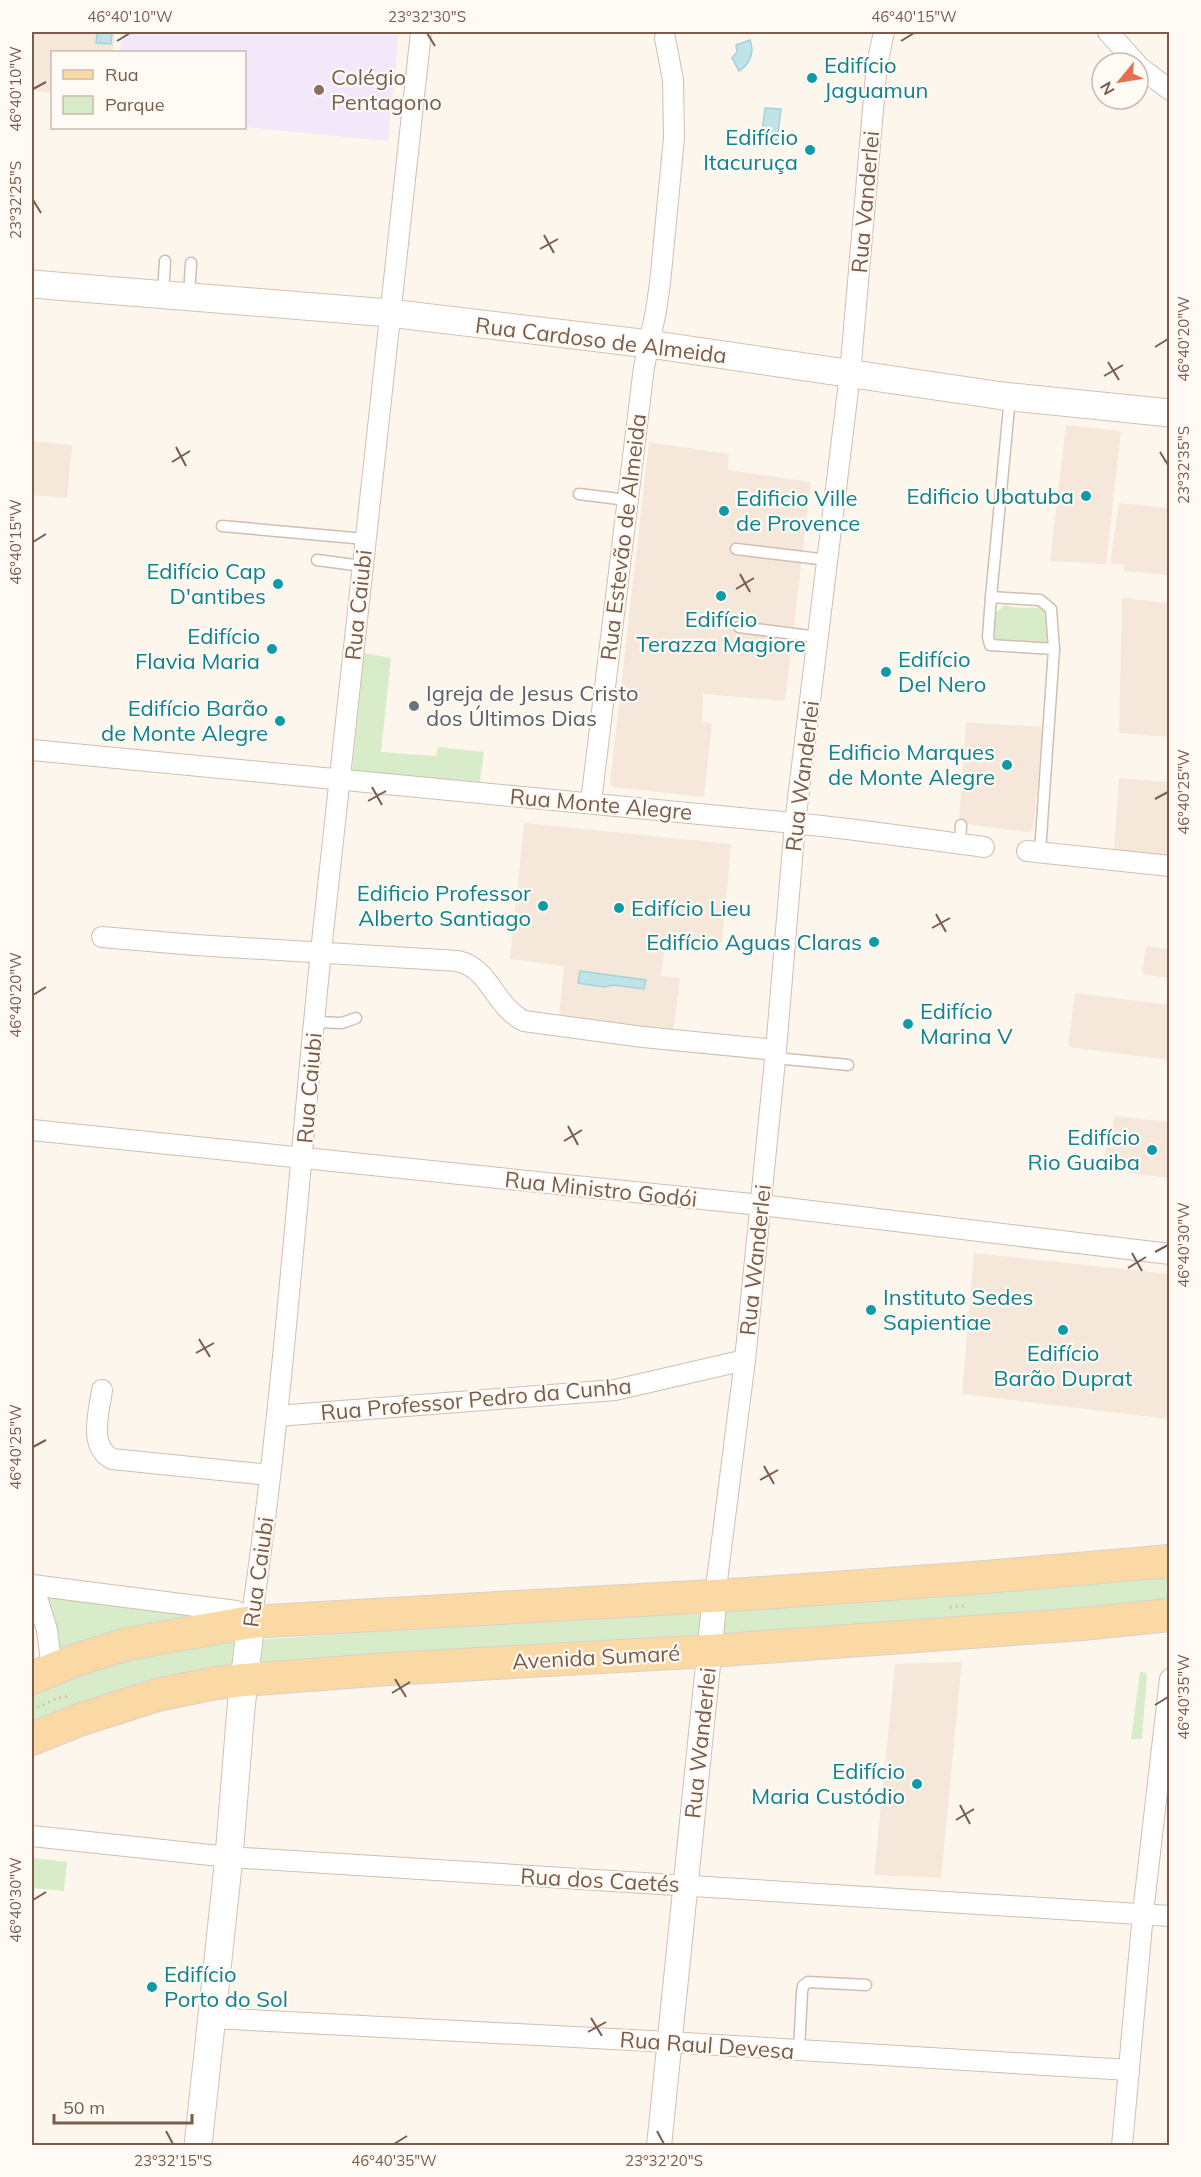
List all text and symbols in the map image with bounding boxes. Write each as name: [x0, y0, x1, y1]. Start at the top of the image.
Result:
text: 46°40'10"W: [87, 7, 173, 26]
text: 23°32'30"S: [388, 7, 466, 26]
text: 46°40'15"W: [871, 7, 957, 26]
text: 46°40'10"W: [6, 46, 25, 132]
legend: [51, 51, 246, 129]
place label: Edifício Jaguamun: [824, 51, 929, 104]
north arrow: [1090, 51, 1150, 111]
text: Rua: [105, 63, 139, 86]
place label: Colégio Pentagono: [331, 63, 442, 116]
marker: Edifício Jaguamun: [805, 71, 819, 85]
text: N: [1095, 78, 1119, 99]
marker: Colégio Pentagono: [312, 83, 326, 97]
text: Parque: [105, 93, 164, 116]
place label: Edifício Itacuruça: [703, 123, 798, 176]
street label: Rua Vanderlei: [845, 130, 885, 274]
marker: Edifício Itacuruça: [803, 143, 817, 157]
text: 23°32'25"S: [6, 161, 25, 239]
text: 46°40'20"W: [1174, 296, 1193, 382]
street label: Rua Cardoso de Almeida: [474, 311, 728, 369]
street label: Rua Estevão de Almeida: [594, 412, 652, 662]
text: 23°32'35"S: [1174, 426, 1193, 504]
place label: Edificio Ubatuba: [906, 482, 1074, 510]
place label: Edificio Ville de Provence: [736, 484, 860, 537]
marker: Edificio Ubatuba: [1079, 489, 1093, 503]
text: 46°40'15"W: [6, 499, 25, 585]
marker: Edificio Ville de Provence: [717, 504, 731, 518]
street label: Rua Caiubi: [338, 548, 378, 662]
place label: Edifício Cap D'antibes: [147, 557, 266, 610]
marker: Edifício Cap D'antibes: [271, 577, 285, 591]
marker: Edifício Terazza Magiore: [714, 589, 728, 603]
place label: Edifício Terazza Magiore: [636, 605, 806, 658]
place label: Edifício Flavia Maria: [135, 622, 260, 675]
marker: Edifício Flavia Maria: [265, 642, 279, 656]
place label: Edifício Del Nero: [898, 645, 986, 698]
marker: Edifício Del Nero: [879, 665, 893, 679]
place label: Igreja de Jesus Cristo dos Últimos Dias: [426, 679, 639, 732]
place label: Edifício Barão de Monte Alegre: [101, 694, 268, 747]
marker: Igreja de Jesus Cristo dos Últimos Dias: [407, 699, 421, 713]
street label: Rua Wanderlei: [779, 699, 825, 853]
marker: Edifício Barão de Monte Alegre: [273, 714, 287, 728]
place label: Edificio Marques de Monte Alegre: [828, 738, 995, 791]
text: 46°40'25"W: [1174, 749, 1193, 835]
marker: Edificio Marques de Monte Alegre: [1000, 758, 1014, 772]
street label: Rua Monte Alegre: [509, 782, 693, 826]
place label: Edificio Professor Alberto Santiago: [357, 879, 531, 932]
place label: Edifício Lieu: [631, 894, 751, 922]
marker: Edificio Professor Alberto Santiago: [536, 899, 550, 913]
marker: Edifício Lieu: [612, 901, 626, 915]
place label: Edifício Aguas Claras: [646, 928, 862, 956]
marker: Edifício Aguas Claras: [867, 935, 881, 949]
text: 46°40'20"W: [6, 952, 25, 1038]
place label: Edifício Marina V: [920, 997, 1013, 1050]
marker: Edifício Marina V: [901, 1017, 915, 1031]
street label: Rua Caiubi: [290, 1031, 328, 1145]
place label: Edifício Rio Guaiba: [1028, 1123, 1140, 1176]
marker: Edifício Rio Guaiba: [1145, 1143, 1159, 1157]
street label: Rua Ministro Godói: [503, 1165, 699, 1213]
street label: Rua Wanderlei: [733, 1183, 777, 1337]
text: 46°40'30"W: [1174, 1202, 1193, 1288]
place label: Instituto Sedes Sapientiae: [883, 1283, 1033, 1336]
marker: Instituto Sedes Sapientiae: [864, 1303, 878, 1317]
marker: Edifício Barão Duprat: [1056, 1323, 1070, 1337]
place label: Edifício Barão Duprat: [994, 1339, 1133, 1392]
street label: Rua Professor Pedro da Cunha: [319, 1371, 633, 1427]
text: 46°40'25"W: [6, 1404, 25, 1490]
street label: Rua Caiubi: [236, 1515, 280, 1629]
street label: Avenida Sumaré: [511, 1639, 681, 1675]
text: 46°40'35"W: [1174, 1654, 1193, 1740]
street label: Rua Wanderlei: [678, 1666, 722, 1820]
place label: Edifício Maria Custódio: [751, 1757, 905, 1810]
marker: Edifício Maria Custódio: [910, 1777, 924, 1791]
text: 46°40'30"W: [6, 1857, 25, 1943]
street label: Rua dos Caetés: [520, 1862, 680, 1898]
place label: Edifício Porto do Sol: [164, 1960, 288, 2013]
marker: Edifício Porto do Sol: [145, 1980, 159, 1994]
street label: Rua Raul Devesa: [619, 2025, 795, 2065]
scale bar: [54, 2087, 192, 2125]
text: 50 m: [63, 2096, 105, 2119]
text: 23°32'15"S: [134, 2151, 212, 2170]
text: 46°40'35"W: [351, 2151, 437, 2170]
text: 23°32'20"S: [625, 2151, 703, 2170]

